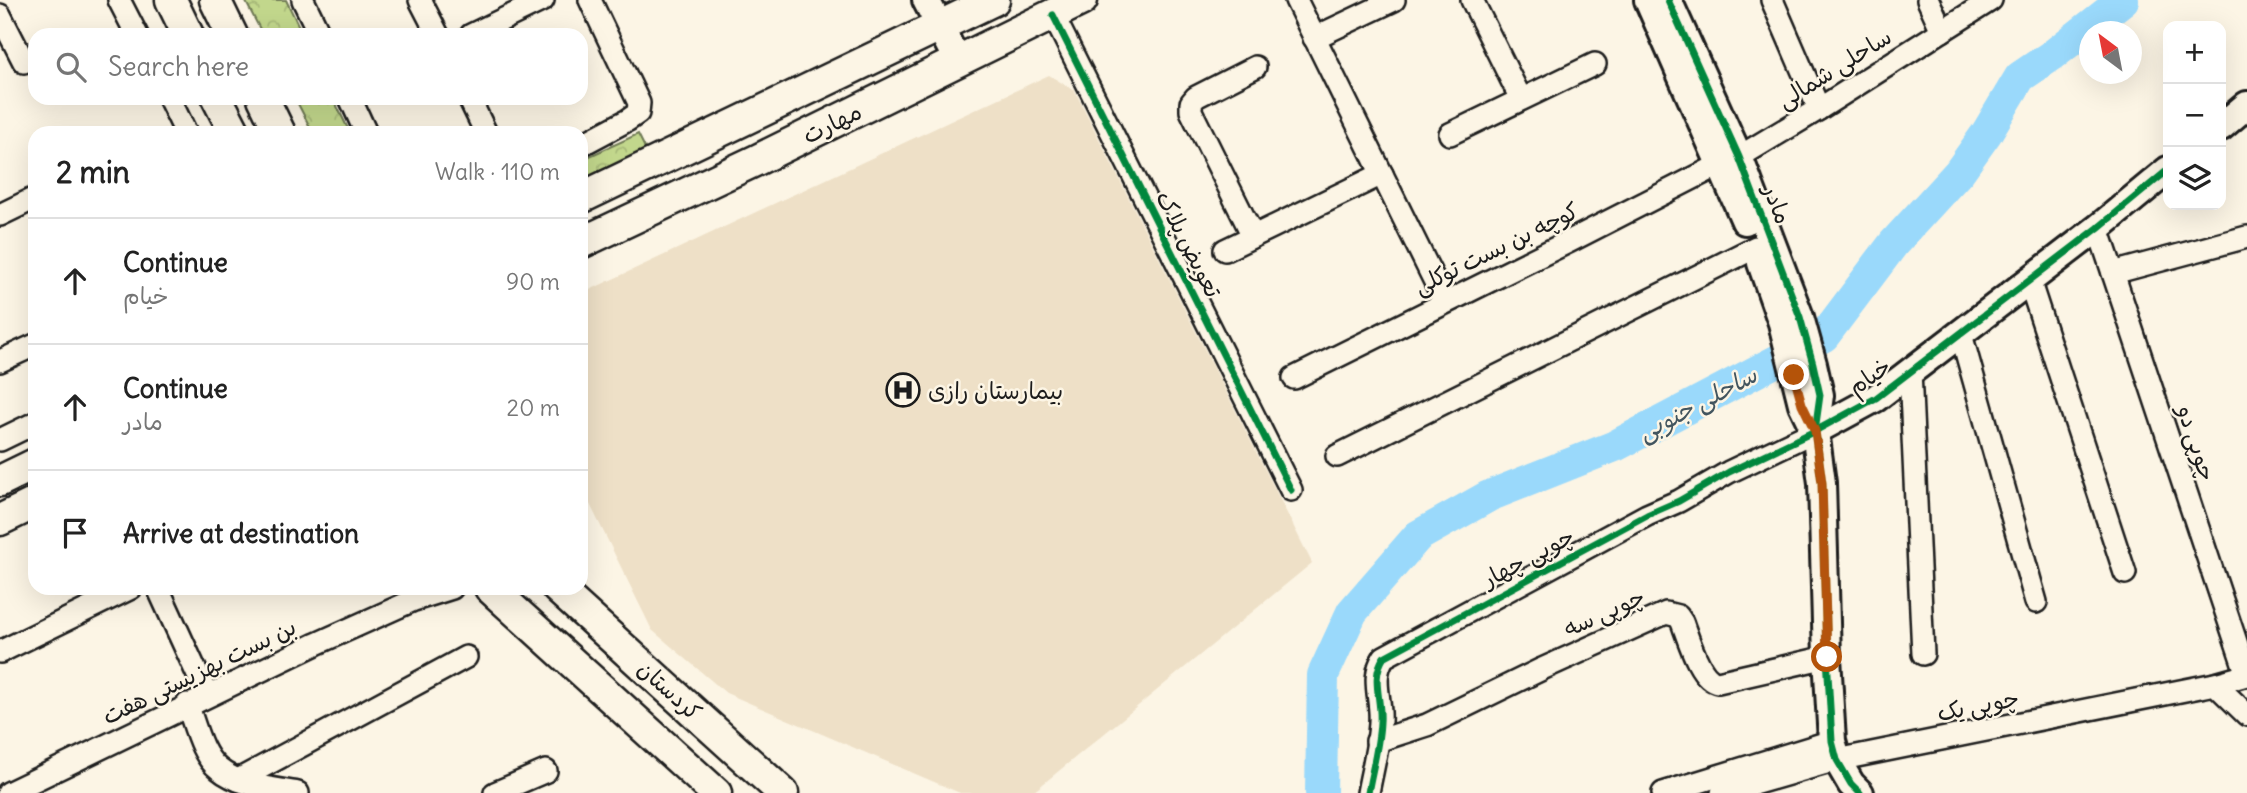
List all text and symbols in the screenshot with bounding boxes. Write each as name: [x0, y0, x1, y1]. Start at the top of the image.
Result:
street label: ساحلی شمالی: [1771, 21, 1897, 115]
north arrow: [2079, 21, 2142, 84]
map controls: [2163, 21, 2226, 210]
button: +: [2163, 21, 2226, 84]
search box: [28, 28, 588, 105]
icon: search: [52, 48, 90, 86]
text: Search here: [108, 50, 249, 83]
button: −: [2163, 84, 2226, 147]
street label: مهارت: [798, 96, 866, 150]
button: layers: [2163, 147, 2226, 210]
text: 2 min: [56, 153, 130, 191]
text: Walk · 110 m: [435, 157, 560, 186]
street label: مادر: [1757, 178, 1799, 228]
street label: تعویض پلاک: [1149, 186, 1228, 303]
street label: کوچه بن بست توکلی: [1409, 196, 1584, 301]
text: Continue: [123, 246, 228, 279]
icon: ahead: [56, 262, 94, 300]
text: 90 m: [506, 267, 560, 296]
text: خیام: [123, 281, 169, 310]
street label: خیام: [1842, 351, 1898, 404]
water label: ساحلی جنوبی: [1632, 359, 1763, 449]
route end: [1778, 359, 1809, 390]
hospital icon: بیمارستان رازی: [884, 371, 922, 409]
text: Continue: [123, 372, 228, 405]
place label: بیمارستان رازی: [928, 376, 1063, 405]
icon: ahead: [56, 388, 94, 426]
text: 20 m: [507, 393, 560, 422]
street label: چوپی دو: [2170, 400, 2223, 485]
text: مادر: [123, 407, 163, 436]
icon: arrive: [56, 514, 94, 552]
text: Arrive at destination: [123, 517, 359, 550]
street label: چوپی چهار: [1475, 521, 1579, 595]
street label: چوپی سه: [1559, 581, 1650, 644]
street label: بن بست بهزیستی هفت: [97, 612, 301, 731]
route start: [1811, 641, 1842, 672]
street label: کردستان: [632, 654, 708, 726]
street label: چوپی یک: [1935, 683, 2022, 728]

